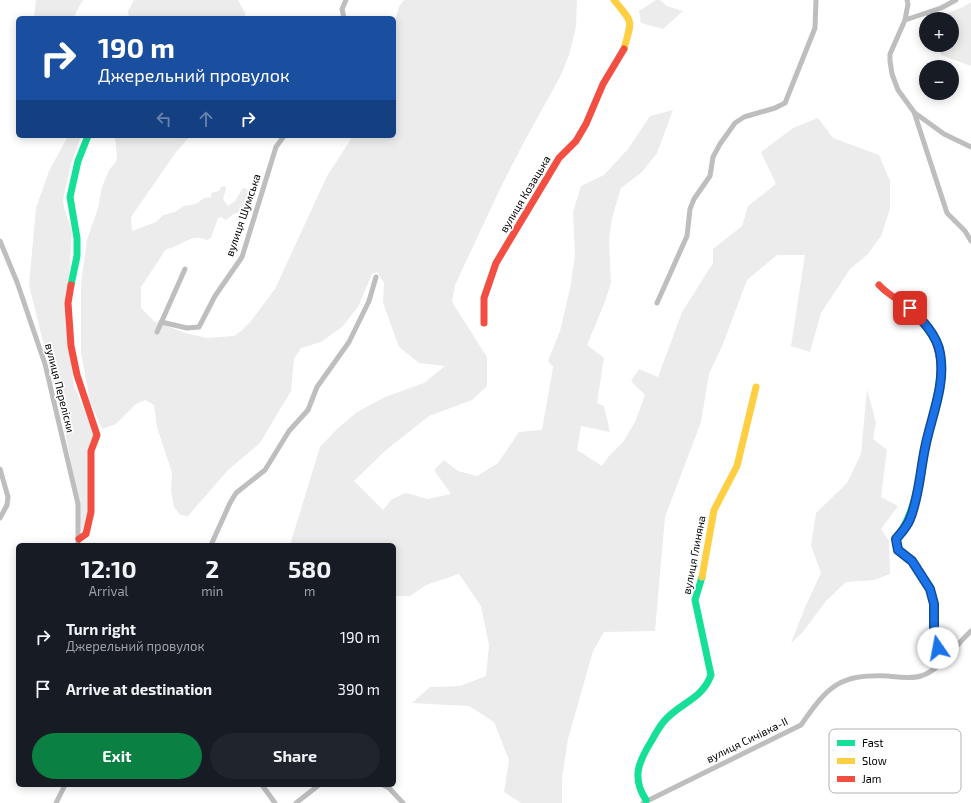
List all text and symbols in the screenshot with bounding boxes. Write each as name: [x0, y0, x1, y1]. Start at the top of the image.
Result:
map controls: [919, 12, 959, 100]
button: +: [919, 12, 959, 52]
text: 190 m: [98, 30, 175, 64]
icon: right: [32, 32, 84, 84]
button: −: [919, 60, 959, 100]
text: Джерельний провулок: [98, 64, 290, 86]
icon: left: [153, 108, 175, 130]
icon: ahead: [195, 108, 217, 130]
icon: right: [237, 108, 259, 130]
street label: вулиця Козацька: [496, 153, 554, 235]
street label: вулиця Шумська: [222, 172, 264, 258]
pin: [893, 291, 927, 325]
icon: arrive: [899, 297, 921, 319]
street label: вулиця Переліски: [42, 342, 78, 434]
street label: вулиця Глиняна: [679, 514, 709, 596]
text: 12:10: [81, 554, 137, 583]
text: 2: [205, 554, 219, 583]
text: 580: [288, 554, 331, 583]
text: Arrival: [89, 583, 128, 599]
text: min: [201, 583, 223, 599]
text: m: [304, 583, 315, 599]
text: Turn right: [66, 620, 136, 638]
icon: right: [32, 626, 54, 648]
position arrow: [917, 627, 959, 669]
text: 190 m: [340, 628, 380, 646]
text: Джерельний провулок: [66, 638, 204, 654]
icon: arrive: [32, 678, 54, 700]
text: Arrive at destination: [66, 680, 212, 698]
text: 390 m: [338, 680, 380, 698]
street label: вулиця Сичівка-II: [704, 714, 790, 766]
legend: [829, 729, 961, 793]
button: Exit: [32, 733, 202, 779]
button: Share: [210, 733, 380, 779]
text: Fast: [862, 736, 884, 749]
text: Slow: [862, 754, 887, 767]
text: Jam: [862, 772, 881, 785]

